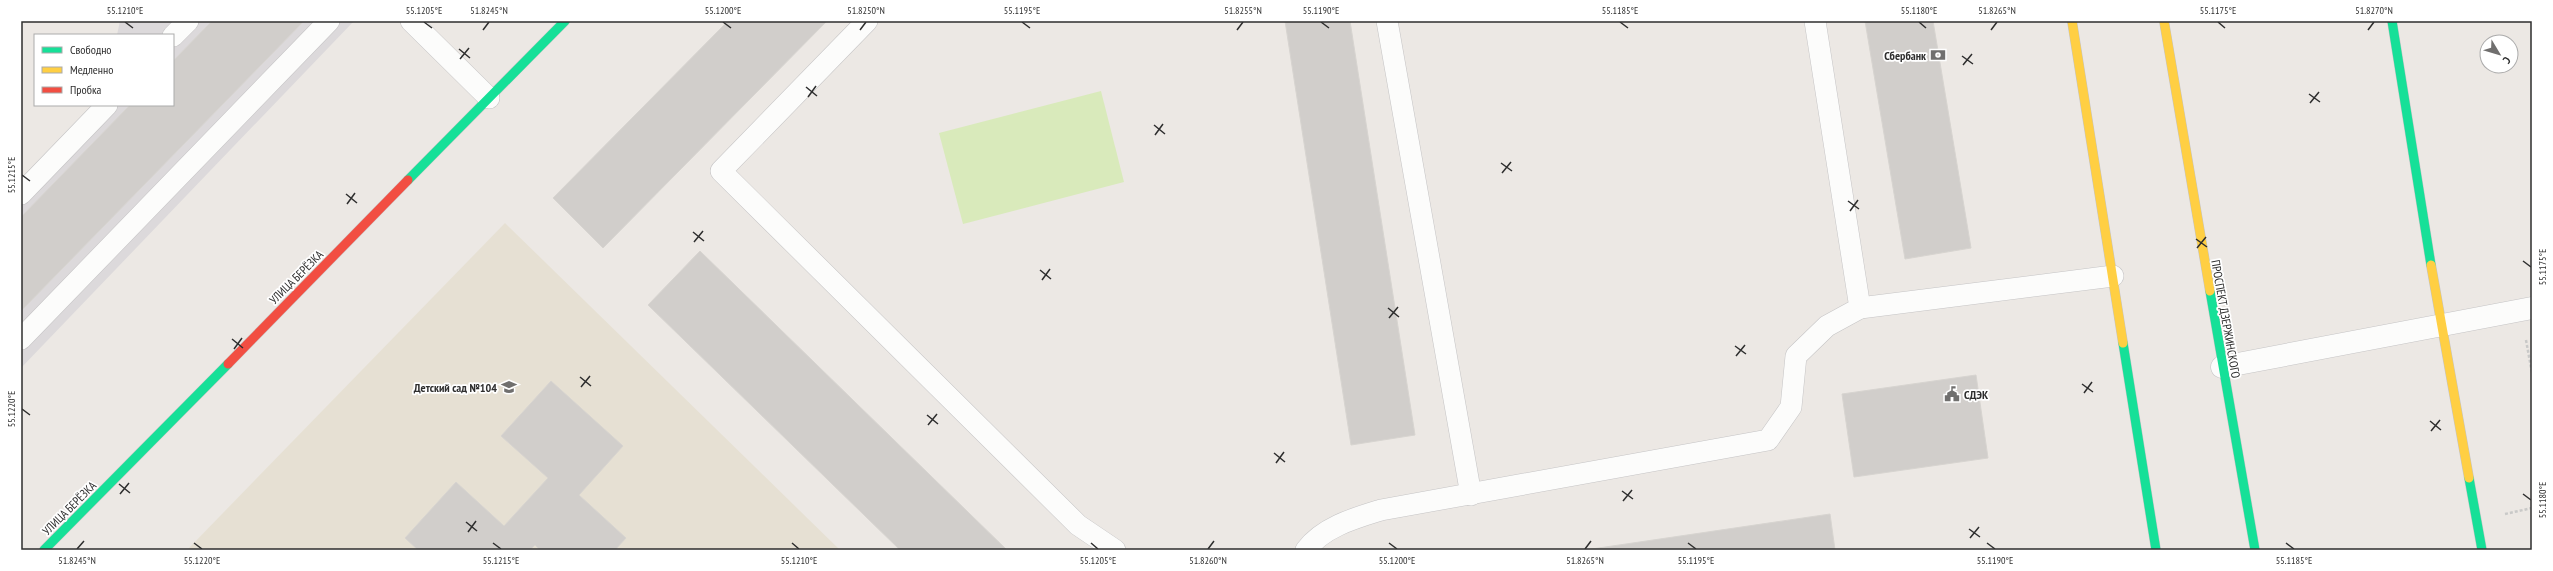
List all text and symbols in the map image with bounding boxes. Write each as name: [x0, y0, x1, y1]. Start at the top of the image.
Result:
text: 55.1210°E: [107, 4, 143, 17]
text: 55.1205°E: [406, 4, 442, 17]
text: 51.8245°N: [470, 4, 508, 17]
text: 55.1200°E: [705, 4, 741, 17]
text: 51.8250°N: [847, 4, 885, 17]
text: 55.1195°E: [1004, 4, 1040, 17]
text: 51.8255°N: [1224, 4, 1262, 17]
text: 55.1190°E: [1303, 4, 1339, 17]
text: 55.1185°E: [1602, 4, 1638, 17]
text: 55.1180°E: [1901, 4, 1937, 17]
text: 51.8265°N: [1978, 4, 2016, 17]
text: 55.1175°E: [2200, 4, 2236, 17]
text: 51.8270°N: [2355, 4, 2393, 17]
legend: [34, 34, 174, 106]
north arrow: [2479, 34, 2519, 74]
text: Свободно: [70, 42, 112, 57]
bank icon: Сбербанк: [1929, 46, 1947, 64]
place label: Сбербанк: [1884, 48, 1926, 63]
text: С: [2500, 54, 2514, 66]
text: Медленно: [70, 62, 113, 77]
text: Пробка: [70, 82, 102, 97]
text: 55.1215°E: [5, 157, 18, 193]
street label: УЛИЦА БЕРЁЗКА: [266, 247, 326, 307]
text: 55.1175°E: [2536, 249, 2549, 285]
street label: ПРОСПЕКТ ДЗЕРЖИНСКОГО: [2208, 259, 2244, 380]
school or university icon: Детский сад №104: [500, 378, 518, 396]
place label: Детский сад №104: [414, 380, 497, 395]
public building icon: СДЭК: [1943, 385, 1961, 403]
place label: СДЭК: [1964, 387, 1989, 402]
text: 55.1220°E: [5, 391, 18, 427]
street label: УЛИЦА БЕРЁЗКА: [39, 478, 99, 538]
text: 55.1180°E: [2536, 482, 2549, 518]
text: 51.8245°N: [58, 554, 96, 567]
text: 55.1220°E: [184, 554, 220, 567]
text: 55.1215°E: [483, 554, 519, 567]
text: 55.1210°E: [781, 554, 817, 567]
text: 55.1205°E: [1080, 554, 1116, 567]
text: 51.8260°N: [1189, 554, 1227, 567]
text: 55.1200°E: [1379, 554, 1415, 567]
text: 51.8265°N: [1566, 554, 1604, 567]
text: 55.1195°E: [1678, 554, 1714, 567]
text: 55.1190°E: [1977, 554, 2013, 567]
text: 55.1185°E: [2276, 554, 2312, 567]

